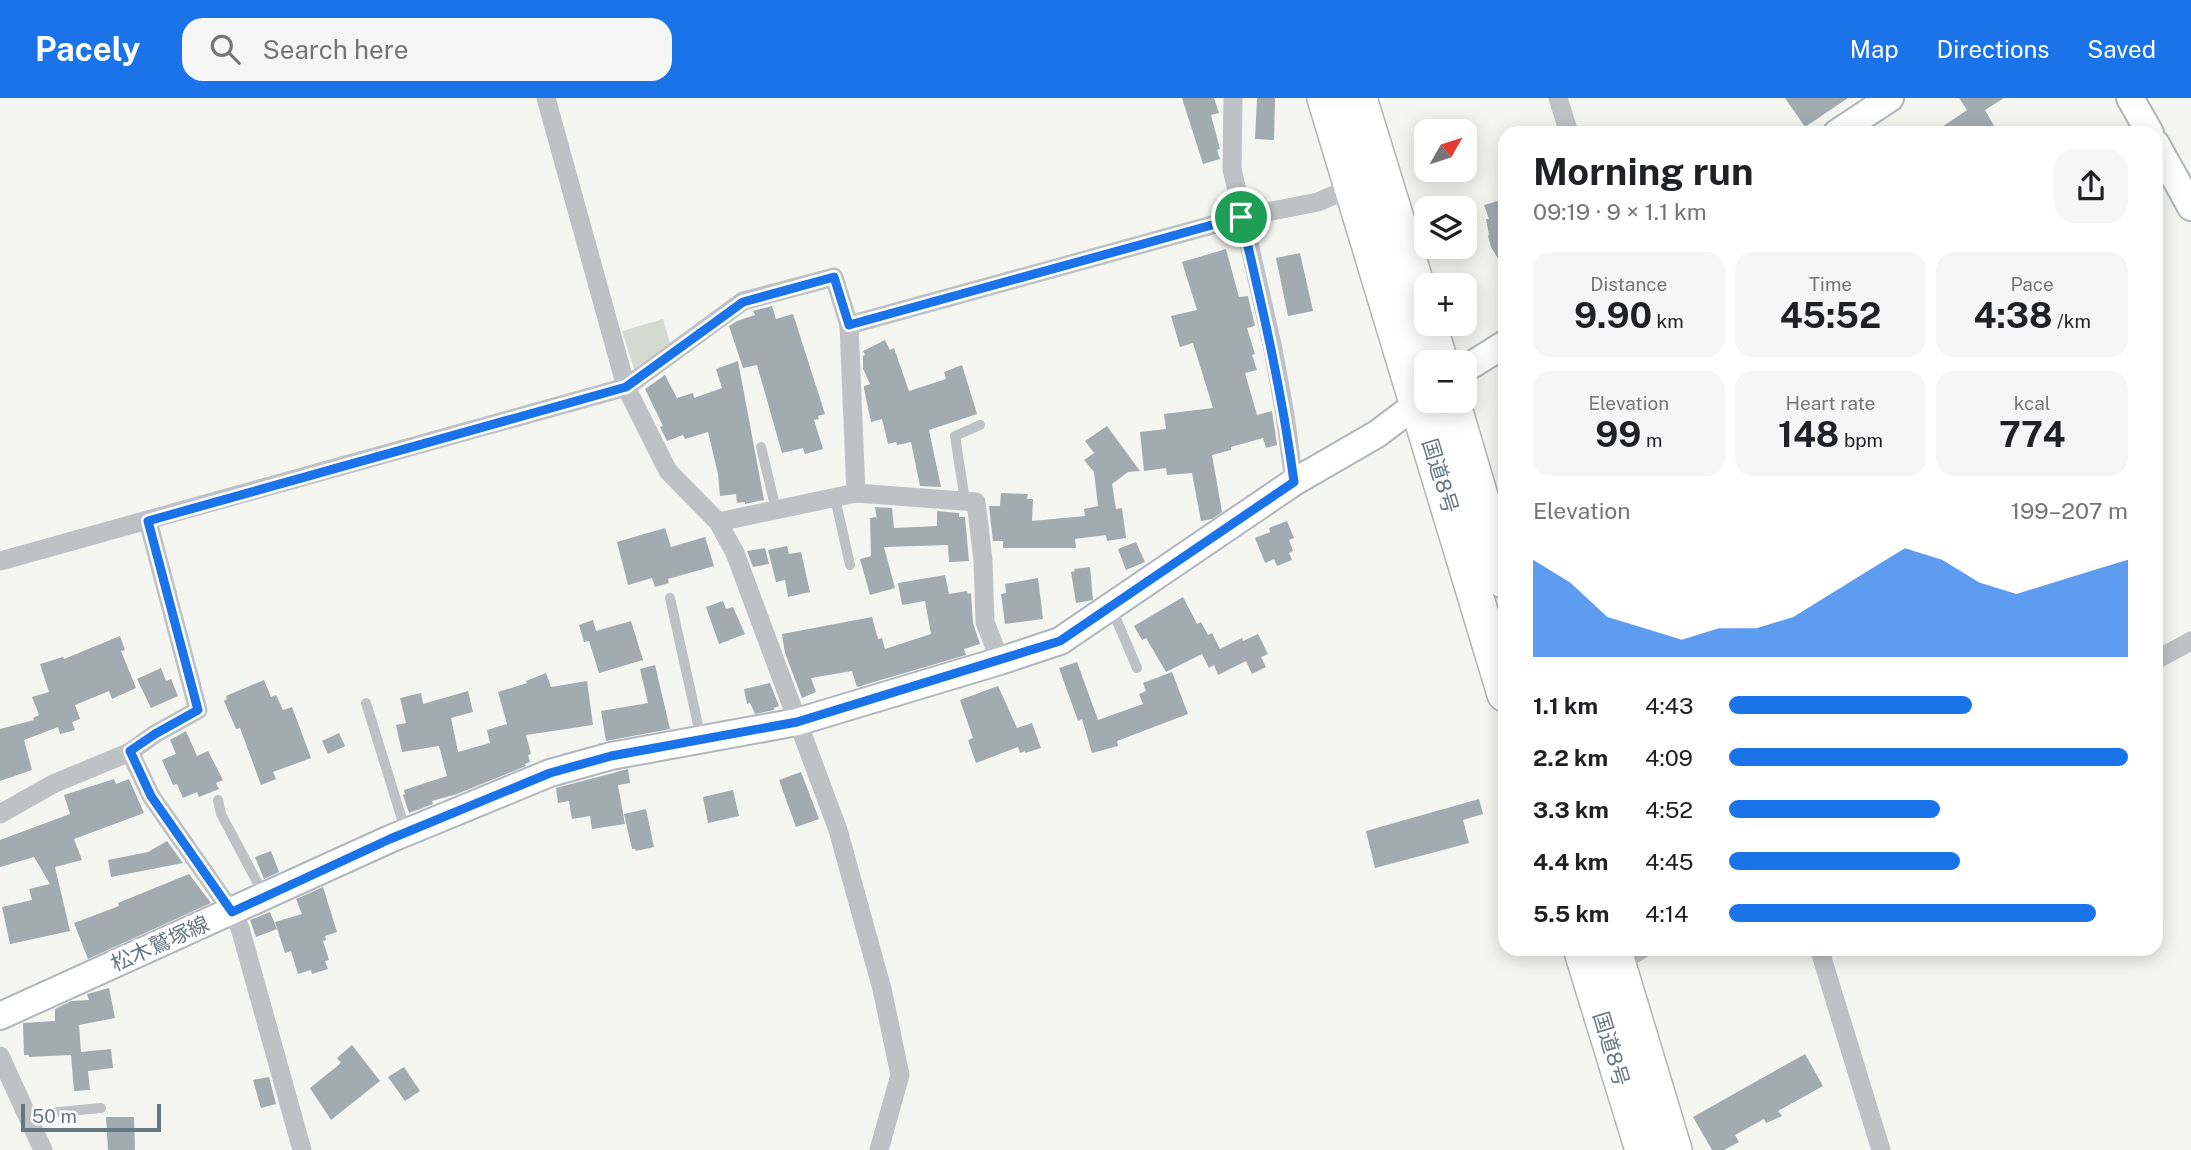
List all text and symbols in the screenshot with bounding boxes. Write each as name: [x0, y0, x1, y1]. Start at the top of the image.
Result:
search box: [182, 18, 672, 81]
text: Pacely: [35, 30, 140, 68]
icon: search: [206, 30, 244, 68]
text: Search here: [262, 34, 408, 65]
text: Map: [1850, 35, 1899, 63]
text: Directions: [1937, 35, 2049, 63]
text: Saved: [2087, 35, 2156, 63]
north arrow: [1414, 119, 1477, 182]
map controls: [1414, 119, 1477, 413]
text: Morning run: [1533, 149, 1754, 194]
button: share: [2054, 149, 2128, 223]
pin: [1211, 187, 1271, 247]
button: layers: [1414, 196, 1477, 259]
icon: arrive: [1222, 198, 1260, 236]
text: 09:19 · 9 × 1.1 km: [1533, 198, 1707, 225]
button: +: [1414, 273, 1477, 336]
text: Distance: [1590, 273, 1667, 295]
text: Time: [1809, 273, 1852, 295]
text: Pace: [2010, 273, 2054, 295]
text: 9.90: [1574, 295, 1652, 336]
text: 45:52: [1780, 295, 1881, 336]
text: 4:38: [1973, 295, 2052, 336]
text: km: [1652, 310, 1684, 332]
text: /km: [2052, 310, 2091, 332]
button: −: [1414, 350, 1477, 413]
text: Elevation: [1589, 392, 1669, 414]
text: Heart rate: [1786, 392, 1875, 414]
text: kcal: [2014, 392, 2051, 414]
text: 99: [1595, 414, 1641, 455]
text: 148: [1778, 414, 1839, 455]
text: 774: [1999, 414, 2065, 455]
text: m: [1641, 429, 1662, 451]
text: bpm: [1839, 429, 1883, 451]
street label: 国道8号: [1417, 436, 1464, 516]
text: Elevation: [1533, 497, 1631, 524]
text: 199–207 m: [2011, 497, 2128, 524]
text: 1.1 km: [1533, 692, 1598, 719]
text: 4:43: [1645, 692, 1693, 719]
text: 2.2 km: [1533, 744, 1608, 771]
text: 4:09: [1645, 744, 1693, 771]
text: 3.3 km: [1533, 796, 1609, 823]
text: 4:52: [1645, 796, 1693, 823]
text: 4.4 km: [1533, 848, 1608, 875]
text: 4:45: [1645, 848, 1693, 875]
text: 5.5 km: [1533, 900, 1609, 927]
text: 4:14: [1645, 900, 1688, 927]
street label: 松木鷲塚線: [107, 911, 213, 976]
street label: 国道8号: [1588, 1009, 1635, 1089]
scale bar: [21, 1101, 161, 1133]
text: 50 m: [32, 1105, 77, 1127]

